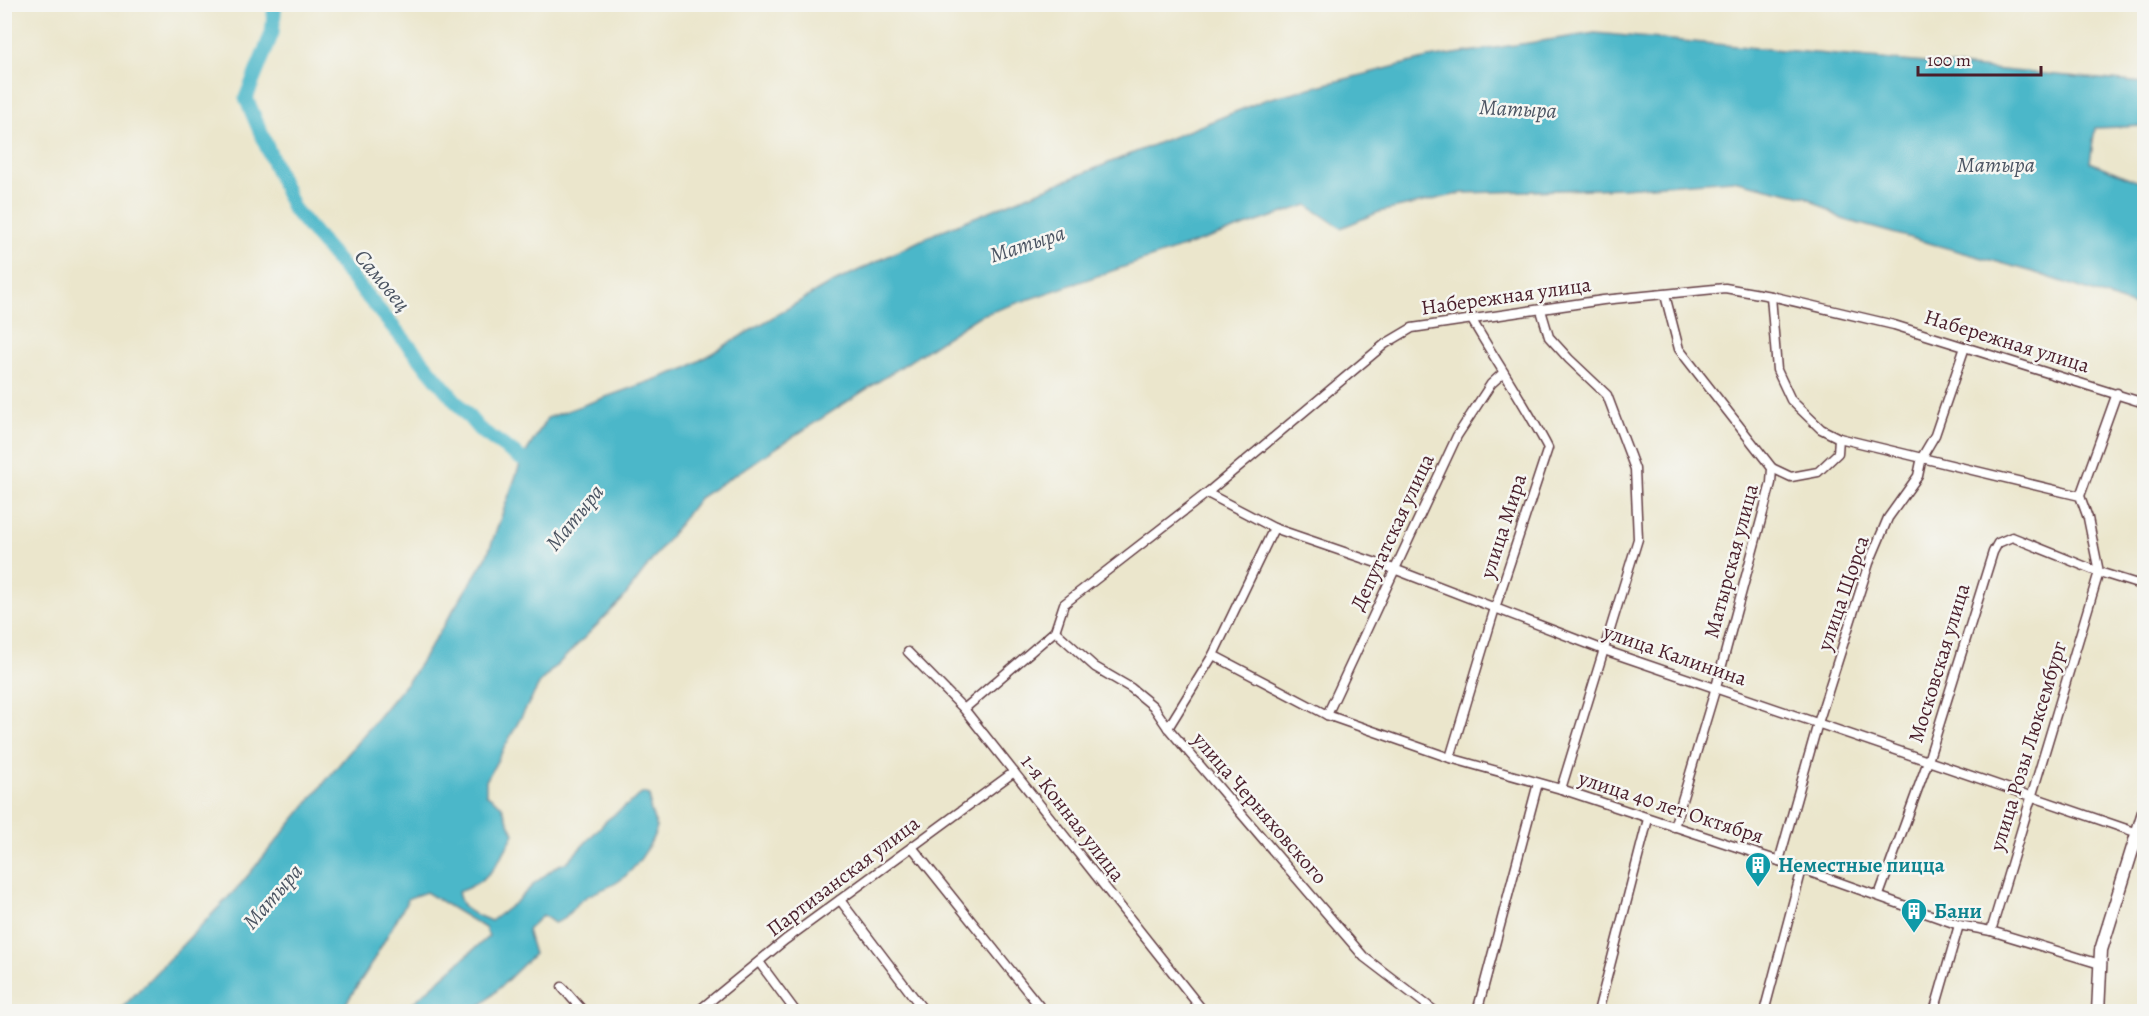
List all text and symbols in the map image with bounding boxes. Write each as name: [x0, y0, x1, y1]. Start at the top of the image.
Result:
scale bar: [1918, 39, 2041, 77]
text: 100 m: [1927, 48, 1971, 72]
water label: Матыра: [1478, 92, 1558, 126]
water label: Матыра: [1957, 150, 2035, 180]
water label: Матыра: [986, 218, 1069, 270]
water label: Самовец: [347, 243, 417, 318]
street label: Набережная улица: [1419, 270, 1593, 322]
street label: Набережная улица: [1921, 303, 2093, 380]
street label: Депутатская улица: [1343, 449, 1441, 615]
street label: улица Мира: [1473, 470, 1533, 583]
water label: Матыра: [539, 478, 611, 557]
street label: Матырская улица: [1697, 480, 1765, 641]
street label: улица Щорса: [1810, 532, 1876, 655]
street label: Московская улица: [1901, 580, 1977, 746]
street label: улица Калинина: [1599, 617, 1751, 693]
street label: улица Розы Люксембург: [1982, 637, 2073, 855]
street label: улица Черняховского: [1185, 725, 1334, 890]
street label: 1-я Конная улица: [1014, 749, 1132, 888]
street label: улица 40 лет Октября: [1574, 764, 1767, 850]
street label: Партизанская улица: [761, 809, 926, 943]
building icon: Неместные пицца: [1743, 850, 1773, 888]
place label: Неместные пицца: [1778, 851, 1945, 879]
water label: Матыра: [236, 857, 310, 936]
building icon: Бани: [1899, 896, 1929, 934]
place label: Бани: [1934, 897, 1982, 925]

